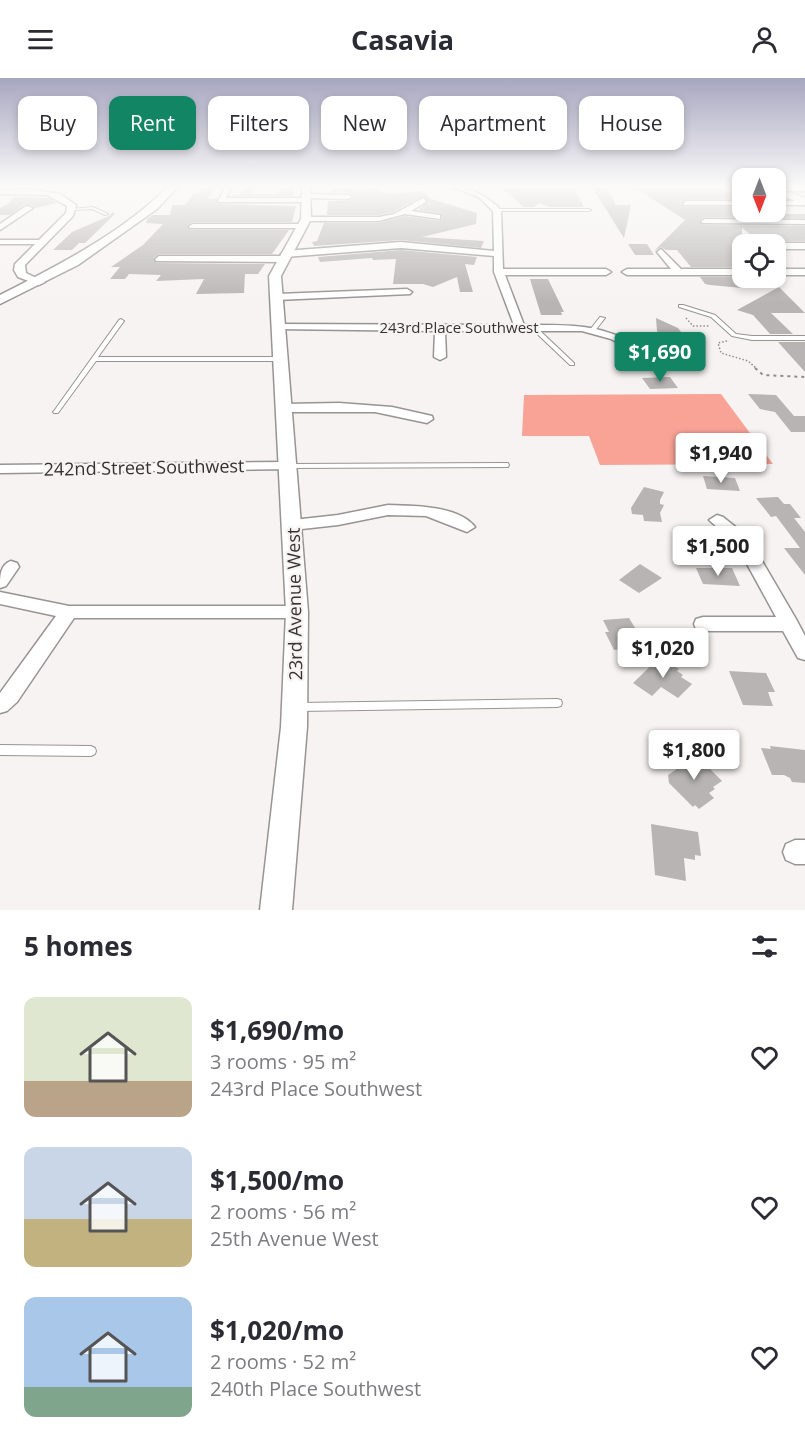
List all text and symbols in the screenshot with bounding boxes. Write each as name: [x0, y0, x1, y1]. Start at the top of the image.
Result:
text: Casavia: [351, 21, 454, 58]
icon: menu: [24, 23, 57, 56]
icon: person: [748, 23, 781, 56]
chip: Buy: [18, 96, 97, 150]
chip: Rent: [109, 96, 196, 150]
chip: Filters: [208, 96, 309, 150]
chip: New: [321, 96, 407, 150]
chip: Apartment: [419, 96, 567, 150]
chip: House: [579, 96, 684, 150]
north arrow: [732, 168, 786, 222]
map controls: [732, 168, 786, 288]
button: locate: [732, 234, 786, 288]
street label: 243rd Place Southwest: [379, 317, 539, 337]
pin: $1,690: [611, 332, 709, 383]
text: $1,690: [629, 338, 691, 365]
pin: $1,940: [672, 433, 770, 484]
text: $1,940: [690, 439, 752, 466]
street label: 242nd Street Southwest: [43, 453, 245, 481]
pin: $1,500: [669, 526, 767, 577]
street label: 23rd Avenue West: [281, 527, 307, 681]
text: $1,500: [687, 532, 749, 559]
pin: $1,020: [614, 628, 712, 679]
text: $1,020: [632, 634, 694, 661]
pin: $1,800: [645, 730, 743, 781]
text: $1,800: [663, 736, 725, 763]
text: 5 homes: [24, 928, 133, 964]
icon: filters: [748, 930, 781, 963]
text: $1,690/mo: [210, 1012, 344, 1048]
icon: home: [72, 1021, 144, 1093]
icon: heart: [748, 1041, 781, 1074]
text: 3 rooms · 95 m²: [210, 1048, 356, 1075]
text: 243rd Place Southwest: [210, 1075, 422, 1102]
text: $1,500/mo: [210, 1162, 344, 1198]
icon: home: [72, 1171, 144, 1243]
icon: heart: [748, 1191, 781, 1224]
text: 2 rooms · 56 m²: [210, 1198, 356, 1225]
text: 25th Avenue West: [210, 1225, 379, 1252]
text: $1,020/mo: [210, 1312, 344, 1348]
icon: home: [72, 1321, 144, 1393]
icon: heart: [748, 1341, 781, 1374]
text: 2 rooms · 52 m²: [210, 1348, 356, 1375]
text: 240th Place Southwest: [210, 1375, 421, 1402]

